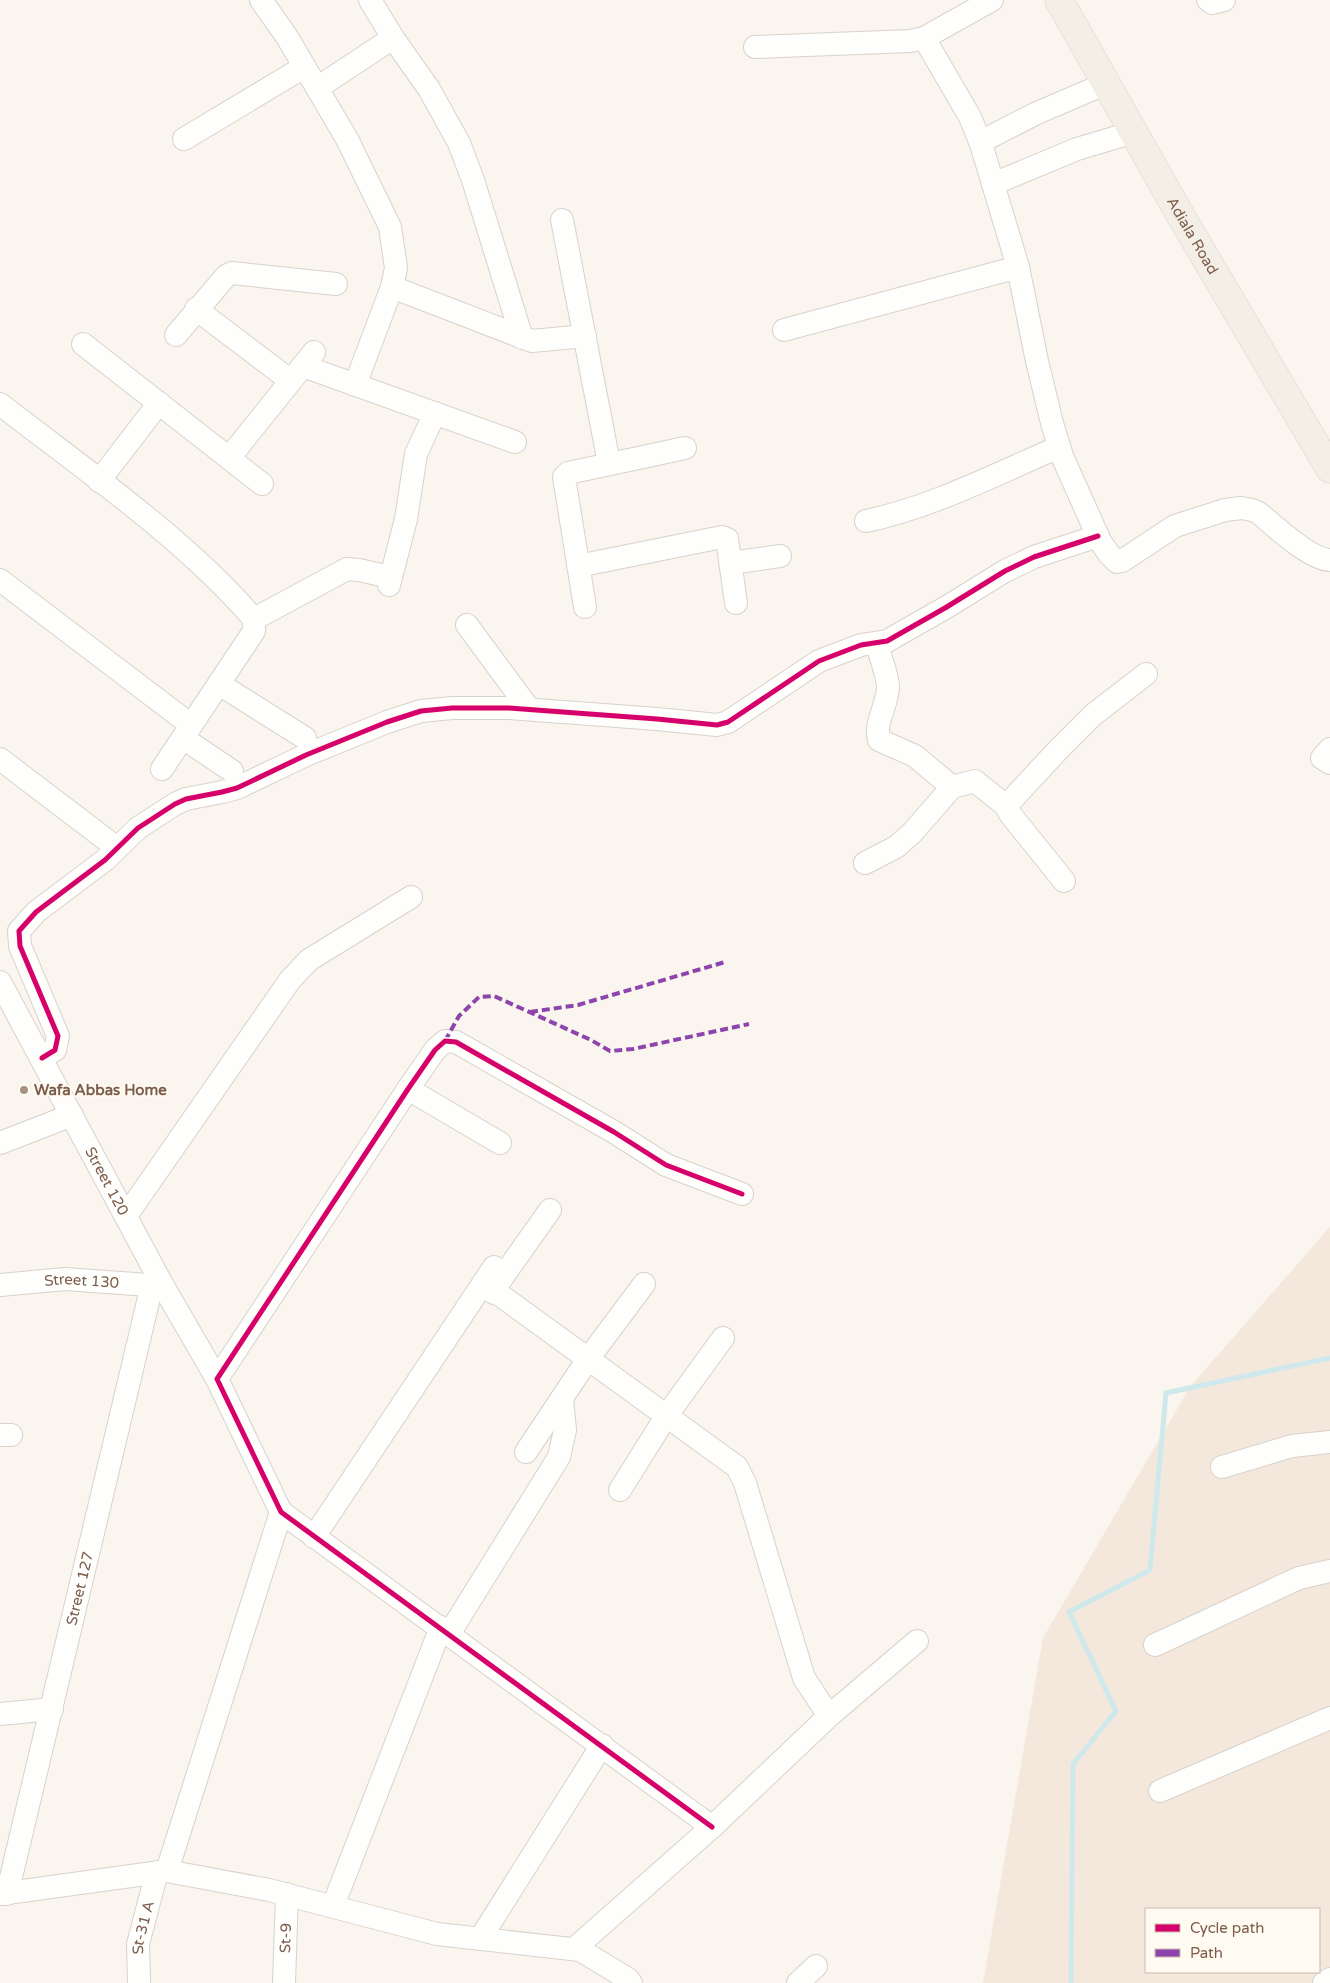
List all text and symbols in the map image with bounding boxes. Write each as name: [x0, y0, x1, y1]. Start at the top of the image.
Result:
street label: Adiala Road: [1163, 194, 1222, 278]
place label: Wafa Abbas Home: [34, 1081, 167, 1099]
marker: Wafa Abbas Home: [18, 1084, 30, 1096]
street label: Street 120: [81, 1144, 132, 1219]
street label: Street 130: [43, 1270, 120, 1292]
street label: Street 127: [62, 1550, 97, 1627]
street label: St-31 A: [129, 1899, 158, 1955]
legend: [1145, 1908, 1320, 1973]
text: Cycle path: [1190, 1919, 1264, 1937]
street label: St-9: [276, 1923, 295, 1953]
text: Path: [1190, 1944, 1223, 1962]

